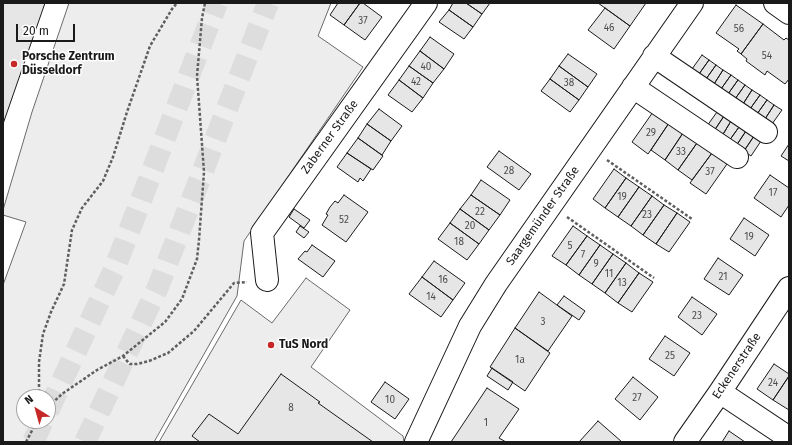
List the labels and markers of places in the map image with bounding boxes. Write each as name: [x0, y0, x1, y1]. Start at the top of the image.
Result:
place label: Porsche Zentrum Düsseldorf: [22, 50, 115, 78]
marker: Porsche Zentrum Düsseldorf: [9, 59, 19, 69]
place label: TuS Nord: [279, 338, 328, 352]
marker: TuS Nord: [266, 340, 276, 350]

